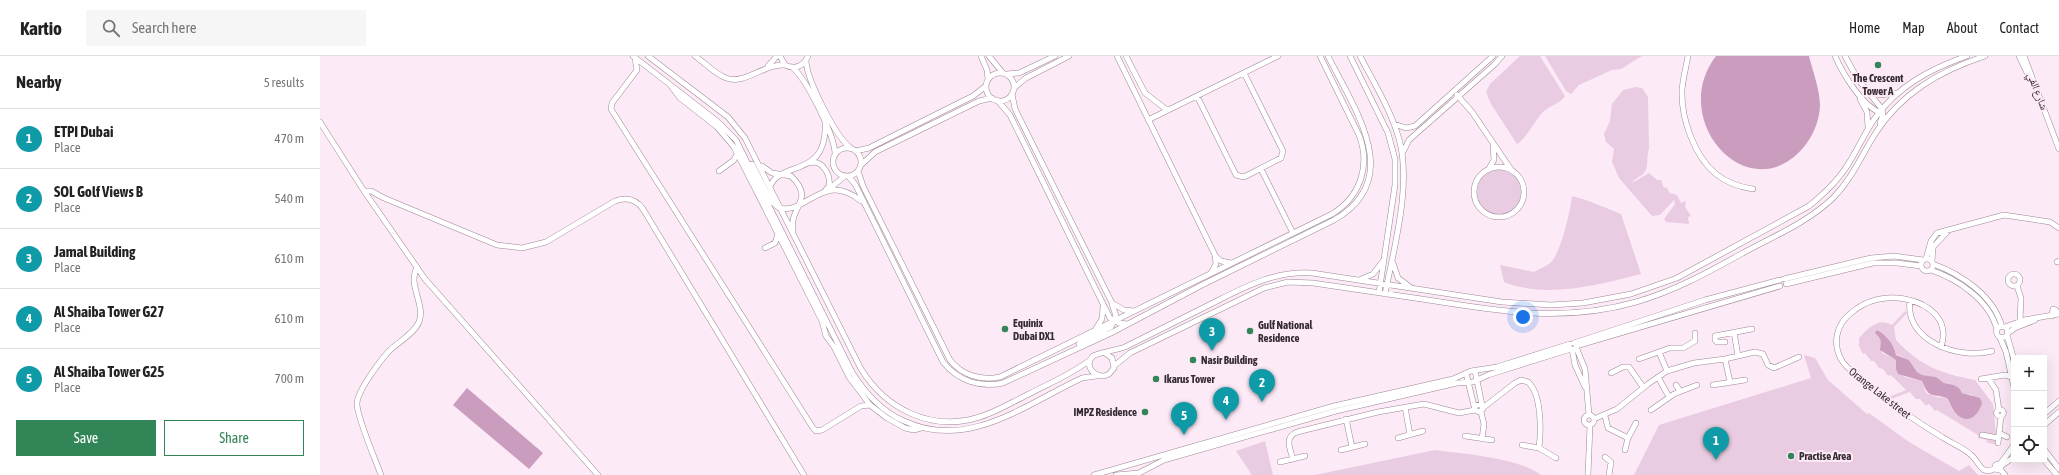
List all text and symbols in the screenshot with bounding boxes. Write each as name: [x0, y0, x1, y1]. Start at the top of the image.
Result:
search box: [86, 10, 366, 46]
text: Kartio: [20, 17, 62, 39]
icon: search: [100, 17, 122, 39]
text: Search here: [132, 19, 197, 36]
text: Home: [1849, 20, 1880, 36]
text: Map: [1902, 20, 1925, 36]
text: About: [1947, 20, 1978, 36]
text: Contact: [2000, 20, 2039, 36]
marker: The Crescent Tower A: [1873, 60, 1883, 70]
street label: شارع الفي: [2023, 71, 2051, 112]
text: Nearby: [16, 72, 62, 92]
place label: The Crescent Tower A: [1852, 72, 1904, 97]
text: 5 results: [264, 75, 304, 90]
text: ETPI Dubai: [54, 123, 113, 140]
text: 1: [26, 131, 32, 146]
text: 470 m: [275, 131, 304, 146]
text: Place: [54, 140, 81, 155]
text: SOL Golf Views B: [54, 183, 143, 200]
text: 2: [26, 191, 32, 206]
text: 540 m: [275, 191, 304, 206]
text: Place: [54, 200, 81, 215]
text: Jamal Building: [54, 243, 136, 260]
text: 3: [26, 251, 32, 266]
text: 610 m: [275, 251, 304, 266]
text: Place: [54, 260, 81, 275]
text: Al Shaiba Tower G27: [54, 303, 164, 320]
your location: [1513, 307, 1533, 327]
text: 4: [26, 311, 32, 326]
text: 610 m: [275, 311, 304, 326]
place label: Equinix Dubai DX1: [1013, 317, 1055, 342]
pin: 3: [1199, 318, 1225, 351]
place label: Gulf National Residence: [1258, 319, 1314, 344]
text: Place: [54, 320, 81, 335]
marker: Equinix Dubai DX1: [1000, 324, 1010, 334]
marker: Gulf National Residence: [1245, 326, 1255, 336]
place label: Nasir Building: [1201, 354, 1258, 366]
marker: Nasir Building: [1188, 355, 1198, 365]
map controls: [2011, 355, 2047, 463]
button: +: [2011, 355, 2047, 391]
text: Al Shaiba Tower G25: [54, 363, 164, 380]
street label: Orange Lake street: [1847, 365, 1913, 421]
pin: 2: [1249, 369, 1275, 402]
text: 5: [26, 371, 32, 386]
text: 700 m: [275, 371, 304, 386]
place label: Ikarus Tower: [1164, 373, 1215, 385]
marker: Ikarus Tower: [1151, 374, 1161, 384]
text: Place: [54, 380, 81, 395]
pin: 4: [1213, 387, 1239, 420]
button: −: [2011, 391, 2047, 427]
pin: 5: [1171, 402, 1197, 435]
place label: IMPZ Residence: [1073, 406, 1137, 418]
marker: IMPZ Residence: [1140, 407, 1150, 417]
button: Save: [16, 420, 156, 456]
button: Share: [164, 420, 304, 456]
pin: 1: [1703, 427, 1729, 460]
button: locate: [2011, 427, 2047, 463]
place label: Practise Area: [1799, 450, 1851, 462]
marker: Practise Area: [1786, 451, 1796, 461]

